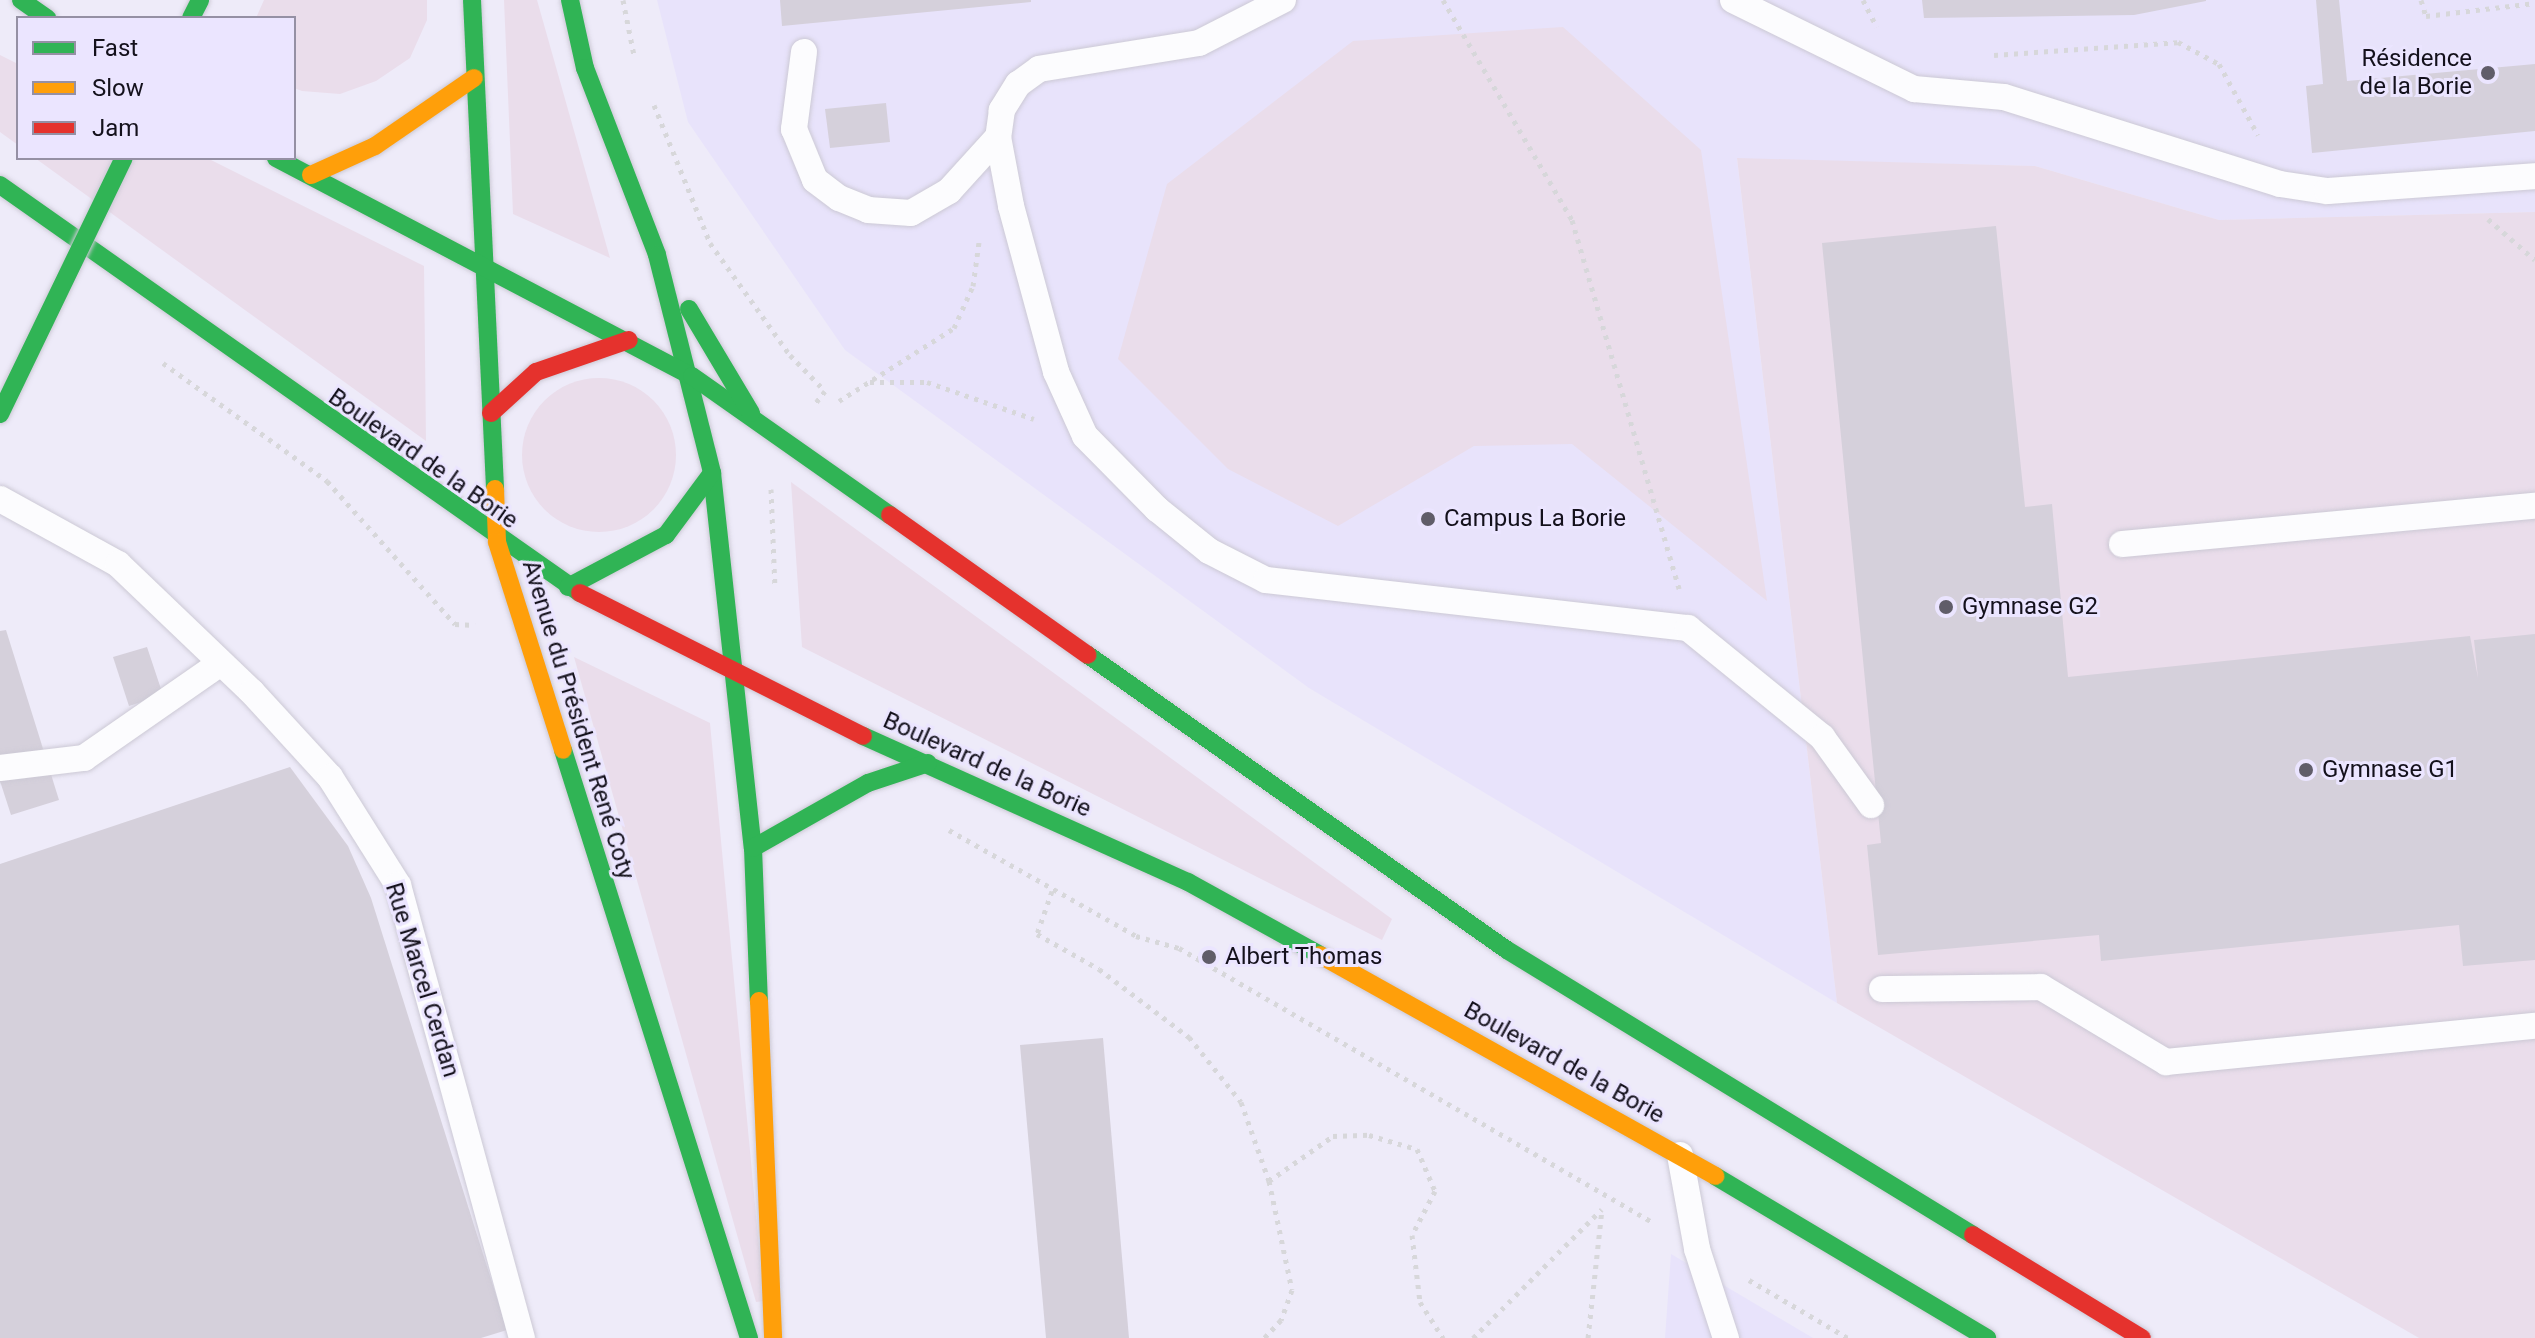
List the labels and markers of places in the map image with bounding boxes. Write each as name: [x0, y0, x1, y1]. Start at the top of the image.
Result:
place label: Résidence de la Borie: [2360, 45, 2472, 101]
marker: Résidence de la Borie: [2479, 64, 2497, 82]
place label: Campus La Borie: [1444, 505, 1626, 533]
marker: Campus La Borie: [1419, 510, 1437, 528]
place label: Gymnase G2: [1962, 593, 2098, 621]
marker: Gymnase G2: [1937, 598, 1955, 616]
place label: Gymnase G1: [2322, 756, 2458, 784]
marker: Gymnase G1: [2297, 761, 2315, 779]
place label: Albert Thomas: [1225, 943, 1383, 971]
marker: Albert Thomas: [1200, 948, 1218, 966]

